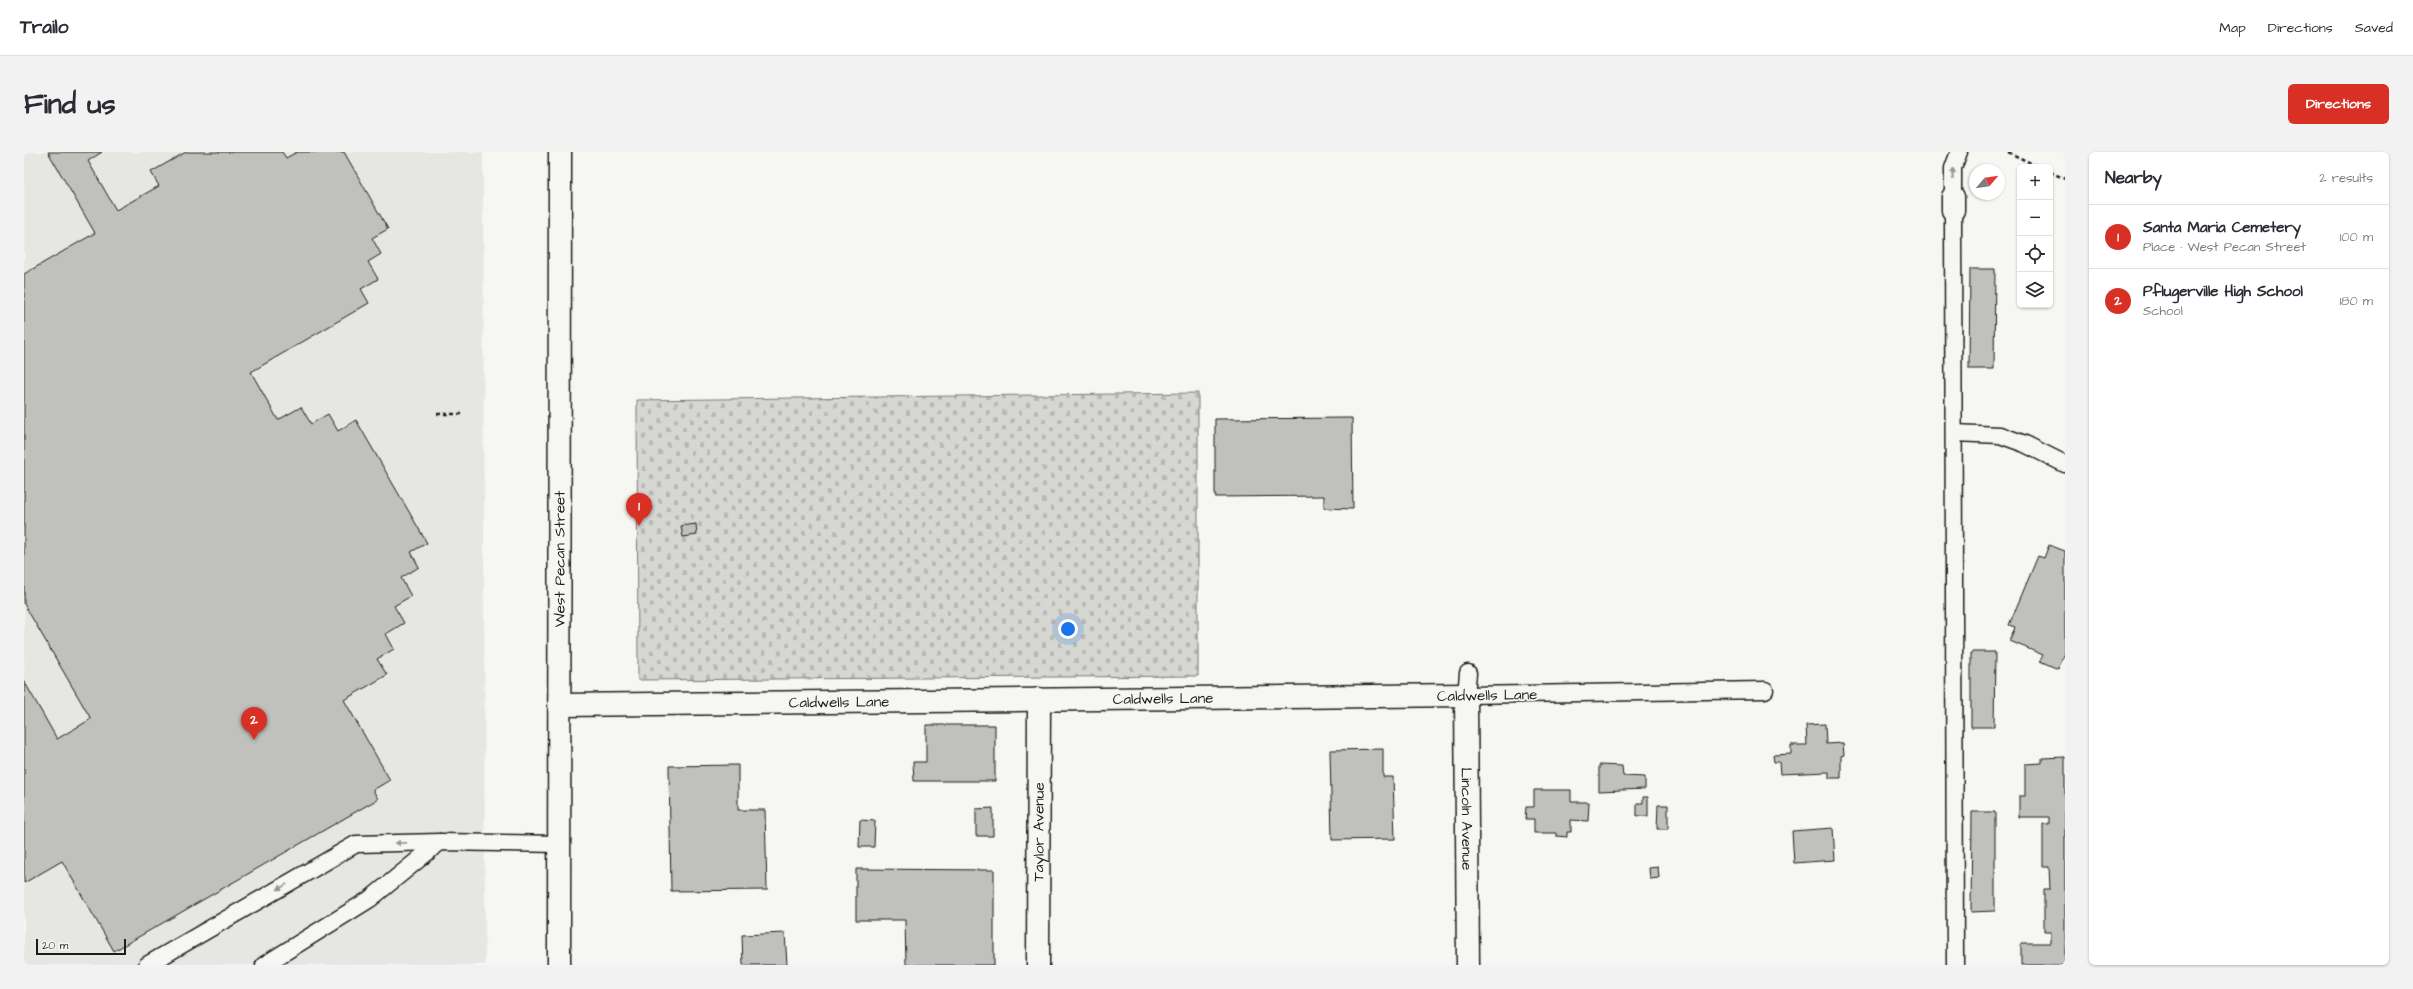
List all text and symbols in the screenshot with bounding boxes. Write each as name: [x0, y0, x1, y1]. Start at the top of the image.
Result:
text: Trailo: [20, 14, 69, 41]
text: Map: [2219, 18, 2246, 38]
text: Directions: [2268, 18, 2333, 38]
text: Saved: [2355, 18, 2393, 38]
button: Directions: [2288, 84, 2389, 124]
text: Find us: [24, 85, 115, 124]
north arrow: [1969, 164, 2005, 200]
map controls: [2017, 164, 2053, 308]
button: +: [2017, 164, 2053, 200]
text: Nearby: [2105, 166, 2162, 190]
one-way arrow: [1950, 167, 1956, 180]
text: 2 results: [2319, 169, 2373, 187]
button: −: [2017, 200, 2053, 236]
text: Santa Maria Cemetery: [2143, 217, 2301, 238]
text: 1: [2117, 228, 2119, 246]
text: 100 m: [2340, 228, 2373, 246]
button: locate: [2017, 236, 2053, 272]
text: Place · West Pecan Street: [2143, 238, 2306, 256]
button: layers: [2017, 272, 2053, 308]
text: Pflugerville High School: [2143, 281, 2303, 302]
text: 2: [2114, 292, 2122, 310]
text: 180 m: [2339, 292, 2373, 310]
text: School: [2143, 302, 2183, 320]
street label: West Pecan Street: [549, 491, 571, 627]
pin: 1: [626, 493, 652, 526]
your location: [1058, 619, 1078, 639]
street label: Caldwells Lane: [1437, 684, 1537, 707]
street label: Caldwells Lane: [1113, 688, 1213, 710]
street label: Caldwells Lane: [789, 691, 889, 713]
pin: 2: [241, 707, 267, 740]
street label: Lincoln Avenue: [1456, 767, 1477, 870]
street label: Taylor Avenue: [1028, 782, 1050, 882]
one-way arrow: [394, 840, 407, 846]
one-way arrow: [277, 883, 288, 890]
scale bar: [36, 937, 126, 956]
text: 20 m: [42, 938, 68, 953]

